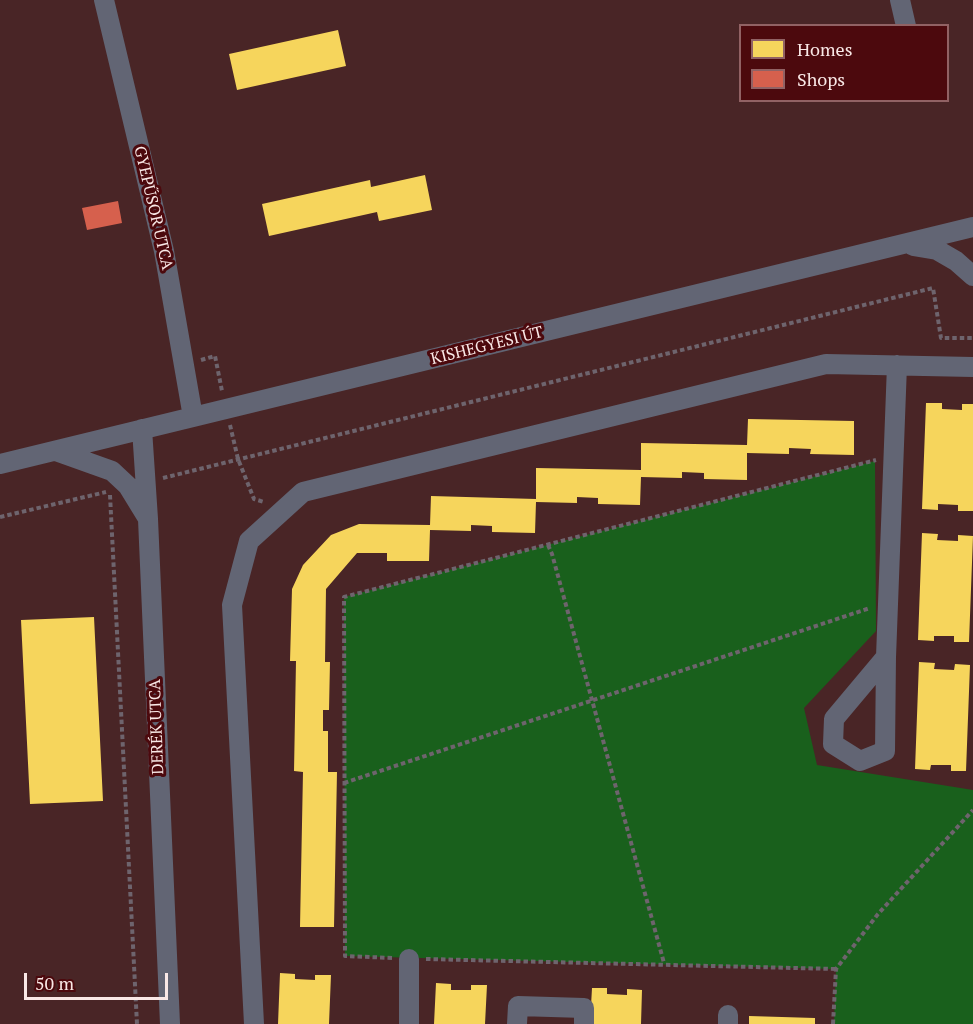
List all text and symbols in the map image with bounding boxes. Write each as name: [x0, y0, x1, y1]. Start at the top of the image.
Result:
legend: [739, 24, 949, 102]
text: Homes: [797, 37, 852, 61]
text: Shops: [797, 67, 845, 91]
street label: GYEPŰSOR UTCA: [129, 144, 177, 272]
street label: KISHEGYESI ÚT: [429, 323, 545, 369]
street label: DERÉK UTCA: [146, 679, 168, 775]
scale bar: [27, 961, 171, 999]
text: 50 m: [35, 971, 74, 995]

